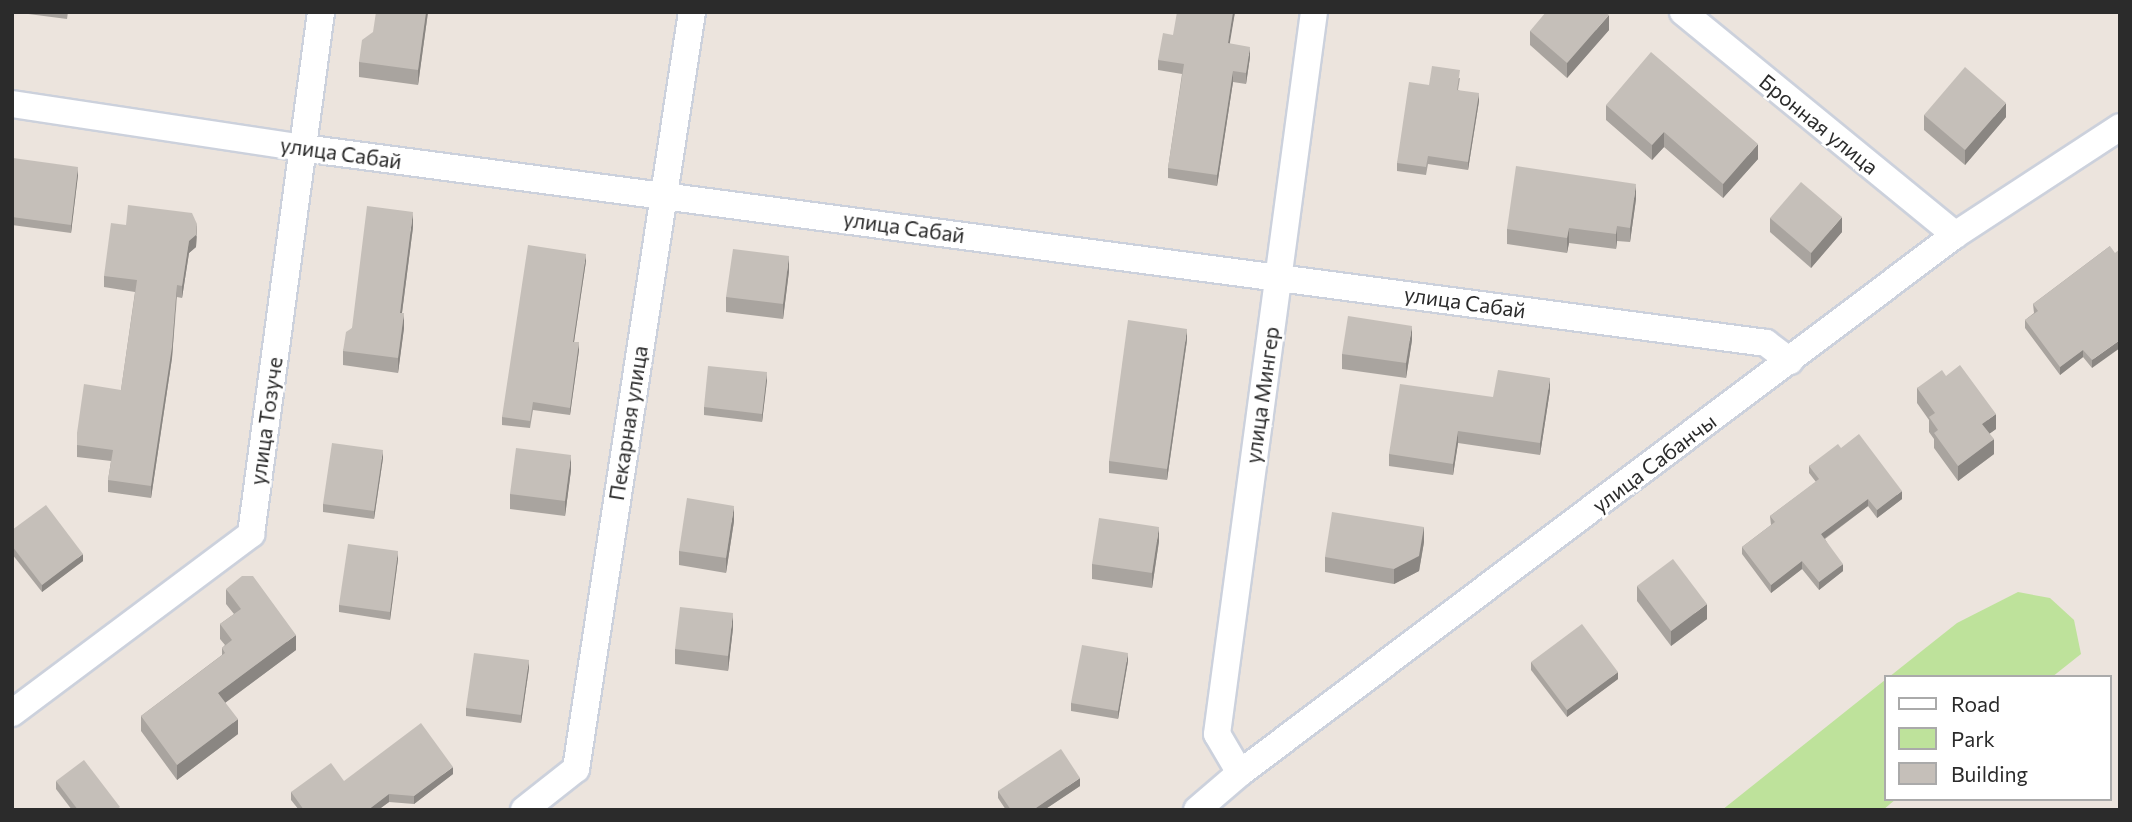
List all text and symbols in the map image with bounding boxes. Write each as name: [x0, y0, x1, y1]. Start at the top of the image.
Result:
street label: Бронная улица: [1755, 68, 1883, 180]
street label: улица Сабай: [279, 132, 403, 174]
street label: улица Сабай: [842, 206, 966, 248]
street label: улица Сабай: [1403, 281, 1527, 323]
street label: улица Мингер: [1240, 325, 1284, 465]
street label: Пекарная улица: [603, 344, 653, 502]
street label: улица Тозуче: [245, 355, 287, 487]
street label: улица Сабанчы: [1587, 408, 1721, 518]
legend: [1884, 675, 2111, 801]
text: Road: [1951, 691, 2000, 716]
text: Park: [1951, 726, 1995, 751]
text: Building: [1951, 761, 2028, 786]

